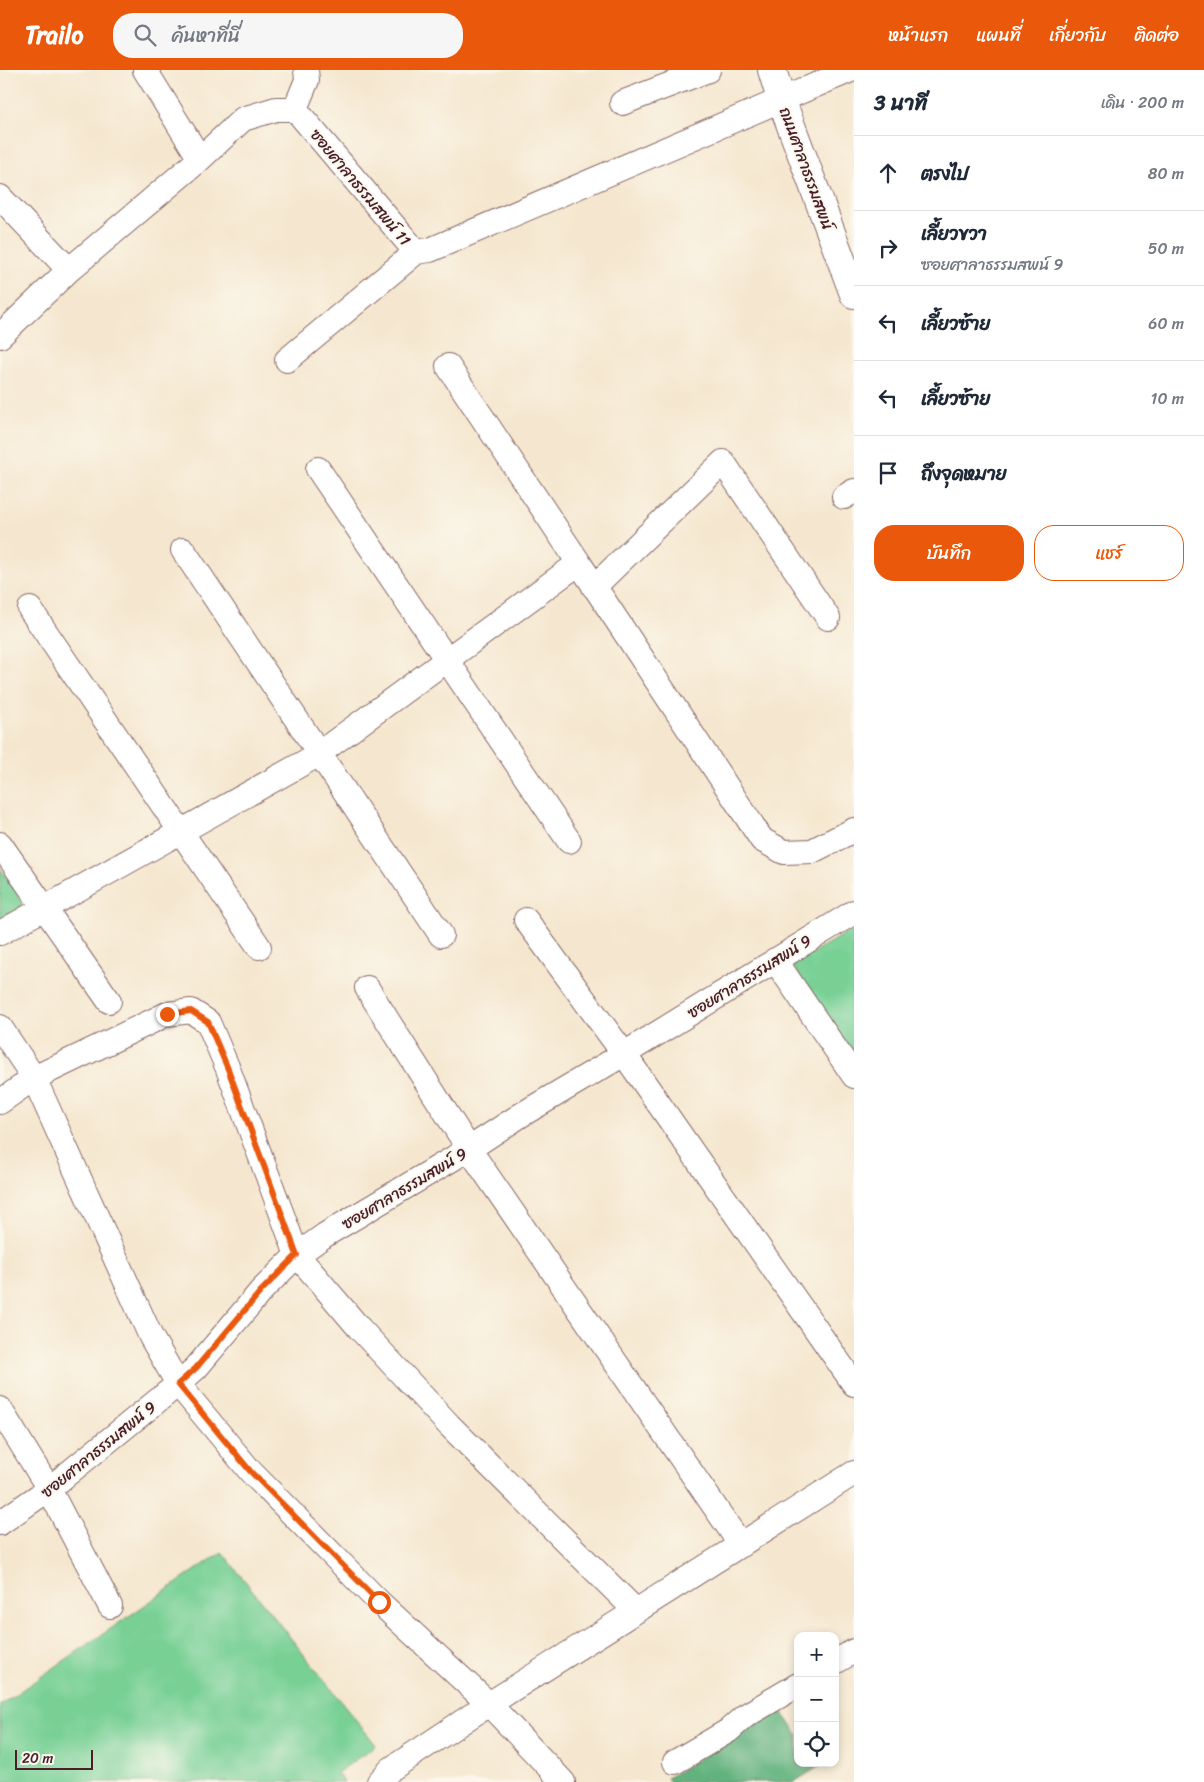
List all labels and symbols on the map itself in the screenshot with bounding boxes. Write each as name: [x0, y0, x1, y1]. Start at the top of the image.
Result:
street label: ถนนศาลาธรรมสพน์: [771, 103, 843, 237]
street label: ซอยศาลาธรรมสพน์ 11: [303, 122, 419, 253]
street label: ซอยศาลาธรรมสพน์ 9: [681, 926, 817, 1026]
route end: [156, 1003, 179, 1026]
street label: ซอยศาลาธรรมสพน์ 9: [336, 1139, 473, 1238]
street label: ซอยศาลาธรรมสพน์ 9: [34, 1393, 163, 1505]
route start: [368, 1591, 391, 1614]
scale bar: [15, 1747, 92, 1770]

